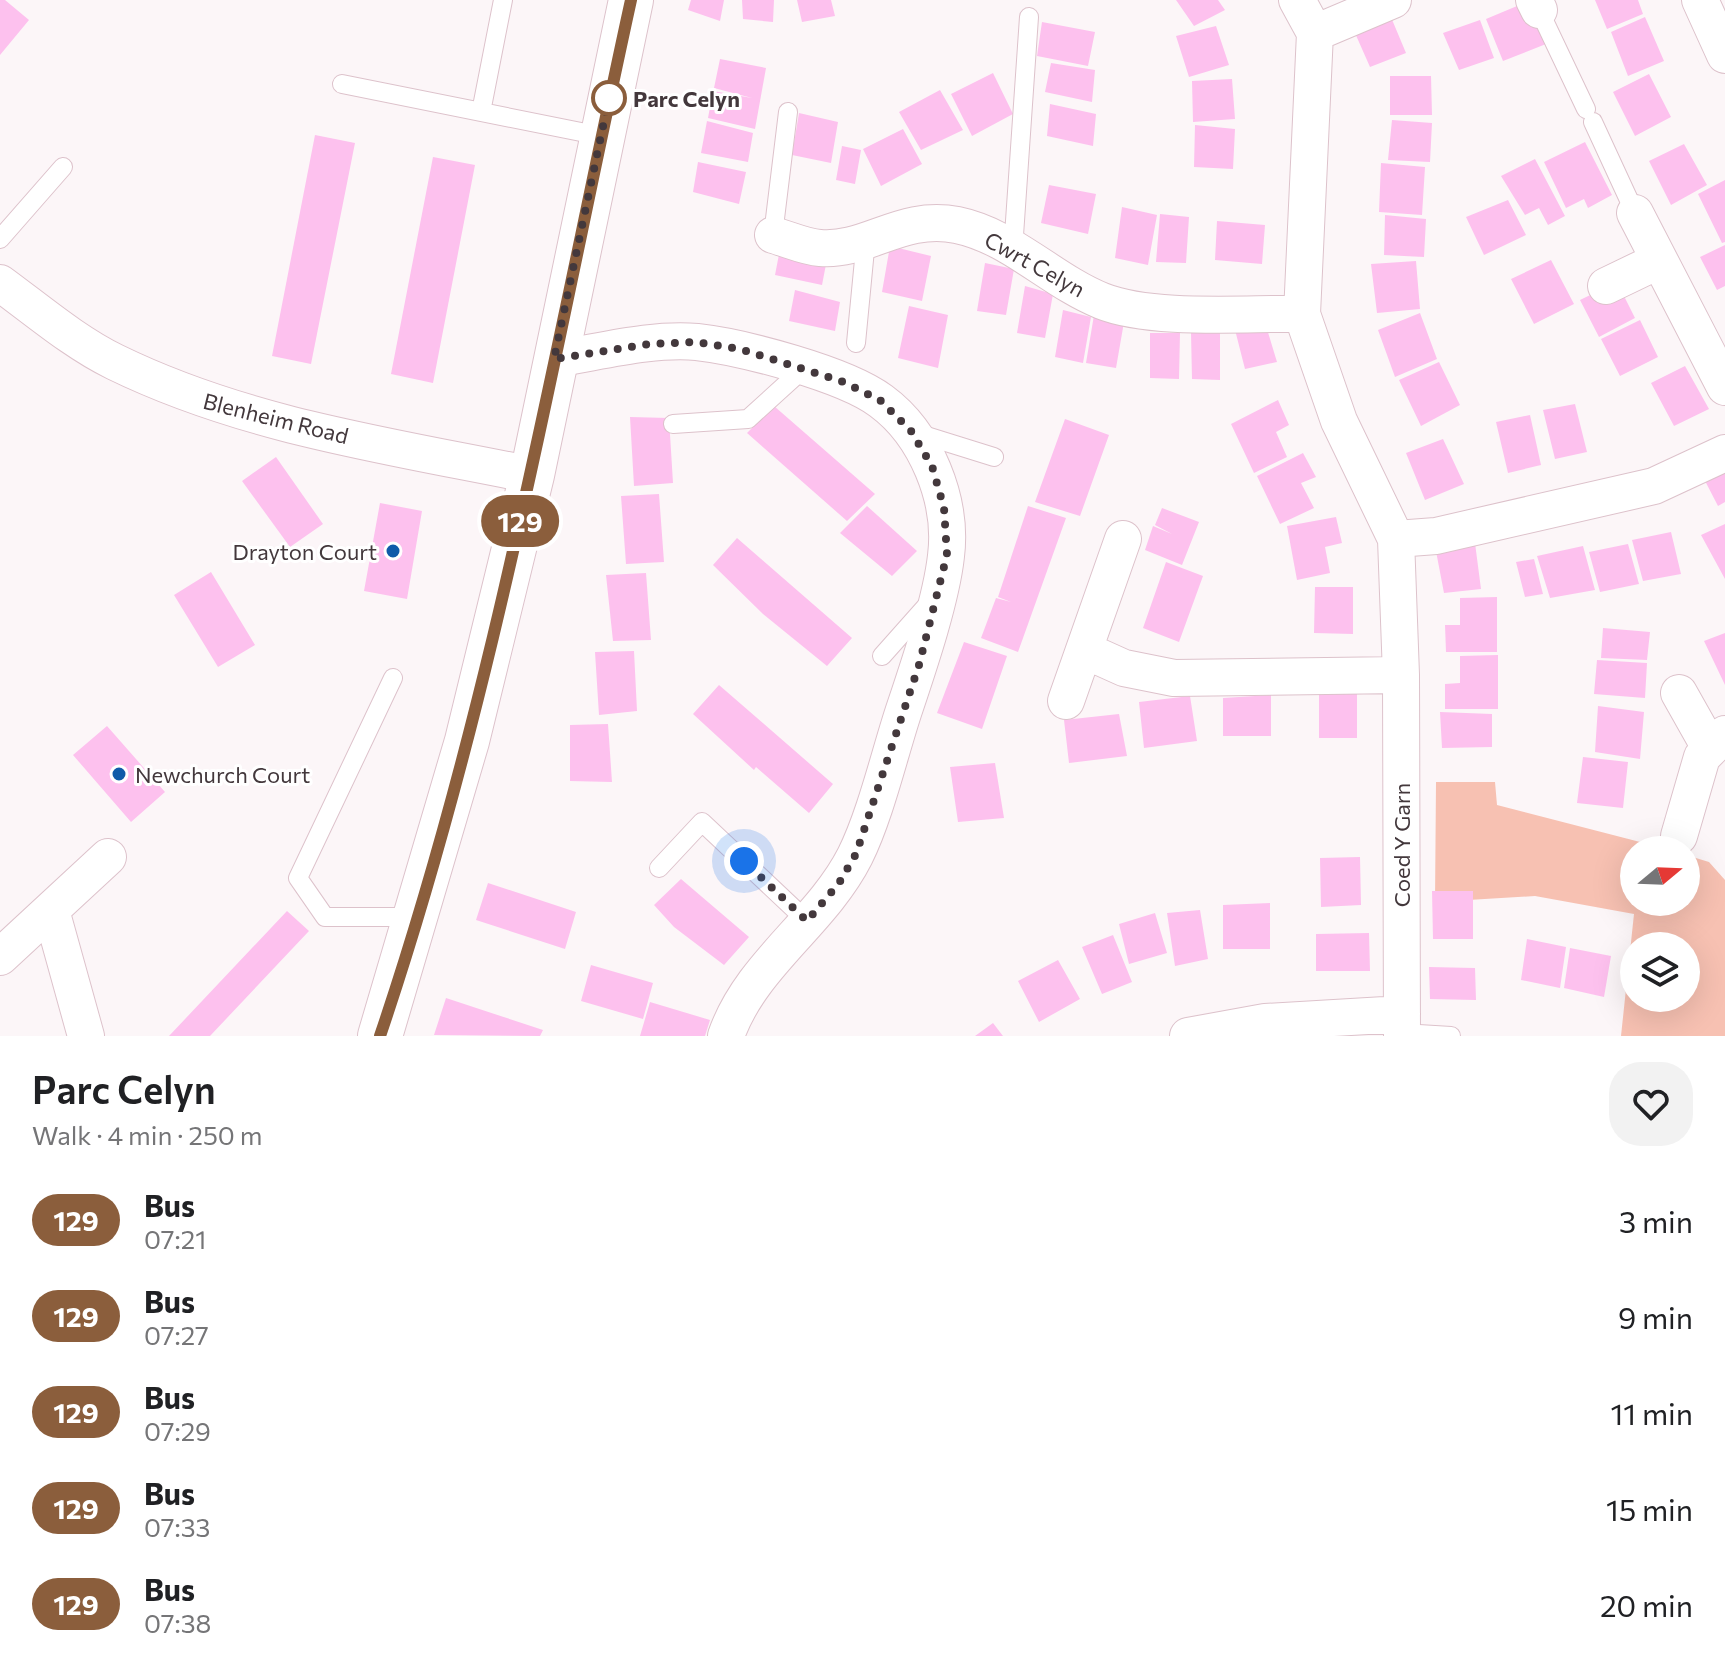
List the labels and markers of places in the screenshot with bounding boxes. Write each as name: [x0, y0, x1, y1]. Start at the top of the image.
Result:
marker: Parc Celyn: [592, 81, 626, 115]
place label: Parc Celyn: [633, 85, 740, 112]
place label: Drayton Court: [232, 538, 377, 565]
marker: Drayton Court: [384, 542, 402, 560]
place label: Newchurch Court: [135, 761, 310, 788]
marker: Newchurch Court: [110, 765, 128, 783]

